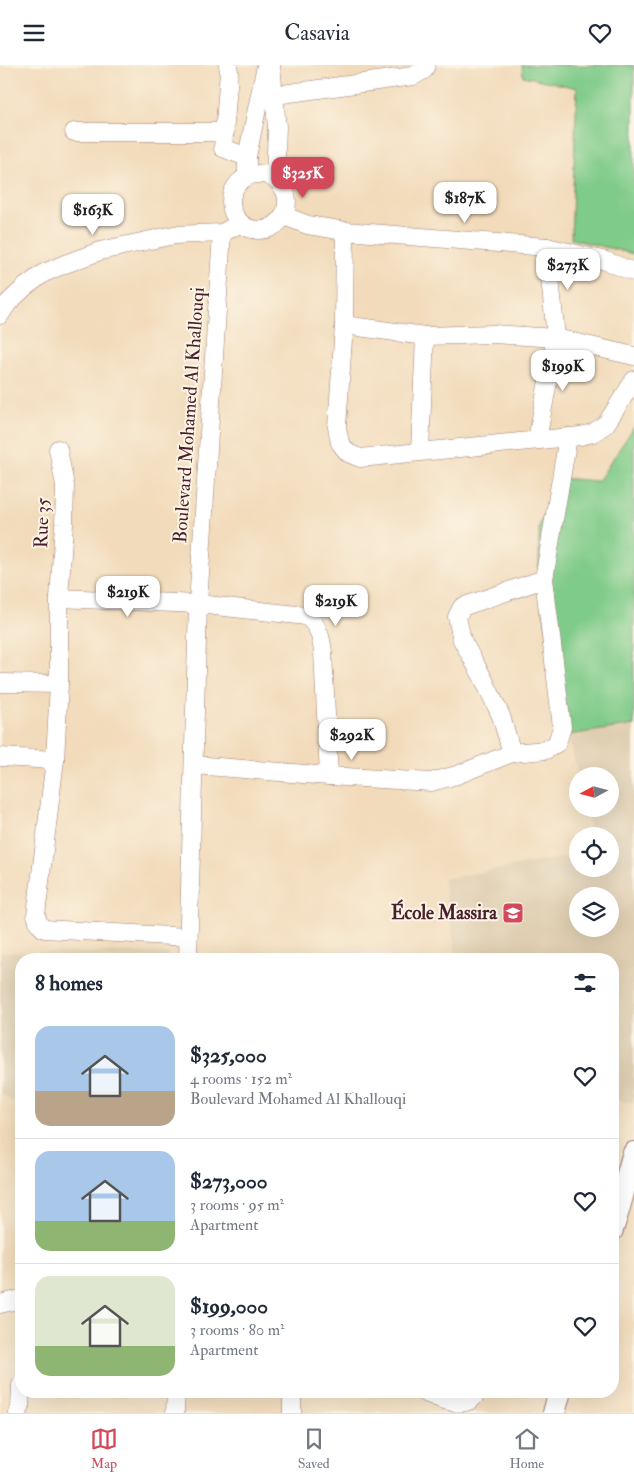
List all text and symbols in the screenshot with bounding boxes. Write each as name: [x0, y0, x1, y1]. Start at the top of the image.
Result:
icon: menu: [20, 19, 48, 47]
text: Casavia: [284, 19, 350, 47]
icon: heart: [586, 19, 614, 47]
pin: $325K: [268, 157, 338, 199]
text: $325K: [282, 163, 324, 183]
pin: $187K: [430, 181, 500, 224]
text: $187K: [445, 188, 485, 208]
pin: $163K: [58, 193, 128, 236]
text: $163K: [73, 200, 113, 220]
pin: $273K: [533, 249, 603, 291]
text: $273K: [547, 255, 589, 275]
street label: Boulevard Mohamed Al Khallouqi: [168, 286, 210, 544]
pin: $199K: [528, 349, 598, 392]
text: $199K: [542, 356, 584, 376]
street label: Rue 35: [29, 497, 55, 549]
pin: $219K: [93, 575, 163, 618]
text: $219K: [107, 582, 149, 602]
pin: $219K: [301, 585, 371, 627]
text: $219K: [315, 591, 357, 611]
pin: $292K: [317, 719, 387, 761]
text: $292K: [330, 725, 374, 745]
north arrow: [569, 767, 619, 817]
map controls: [569, 767, 619, 937]
button: locate: [569, 827, 619, 877]
button: layers: [569, 887, 619, 937]
place label: École Massira: [391, 899, 498, 925]
school or university icon: École Massira: [501, 901, 525, 925]
icon: filters: [571, 969, 599, 997]
text: 8 homes: [35, 970, 103, 997]
text: $325,000: [190, 1042, 267, 1069]
icon: home: [75, 1046, 135, 1106]
icon: heart: [571, 1062, 599, 1090]
text: 4 rooms · 152 m²: [190, 1069, 292, 1089]
text: Boulevard Mohamed Al Khallouqi: [190, 1089, 406, 1109]
text: $273,000: [190, 1168, 267, 1195]
icon: home: [75, 1171, 135, 1231]
icon: heart: [571, 1187, 599, 1215]
text: 3 rooms · 95 m²: [190, 1195, 284, 1215]
text: Apartment: [190, 1215, 258, 1235]
text: $199,000: [190, 1293, 268, 1320]
icon: home: [75, 1296, 135, 1356]
icon: heart: [571, 1312, 599, 1340]
text: 3 rooms · 80 m²: [190, 1320, 285, 1340]
text: Apartment: [190, 1340, 258, 1360]
tab: Map: [90, 1425, 118, 1472]
tab: Saved: [298, 1425, 330, 1472]
tab: Home: [509, 1425, 544, 1472]

